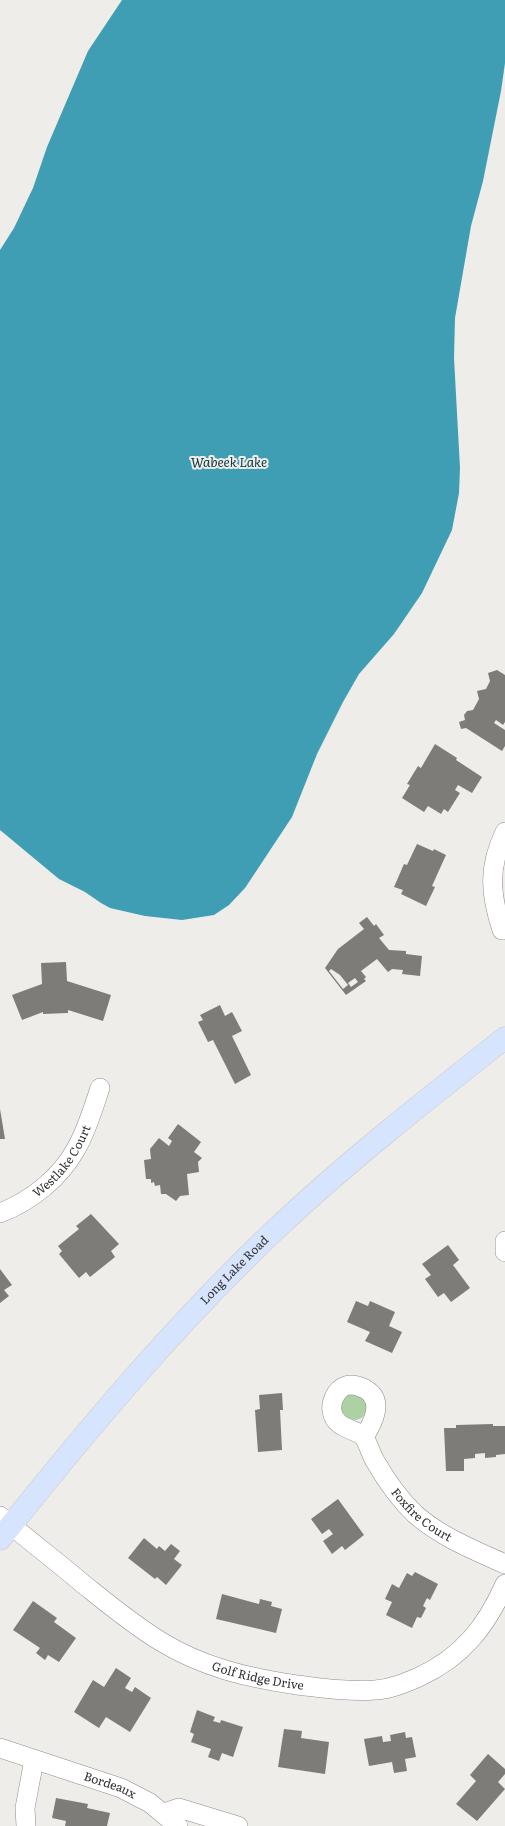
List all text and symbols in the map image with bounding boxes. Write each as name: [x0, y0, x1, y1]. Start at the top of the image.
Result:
water label: Wabeek Lake: [191, 452, 267, 471]
street label: Westlake Court: [28, 1122, 95, 1201]
street label: Long Lake Road: [195, 1230, 273, 1308]
street label: Foxfire Court: [387, 1484, 456, 1546]
street label: Golf Ridge Drive: [210, 1656, 305, 1694]
street label: Bordeaux: [82, 1766, 140, 1802]

